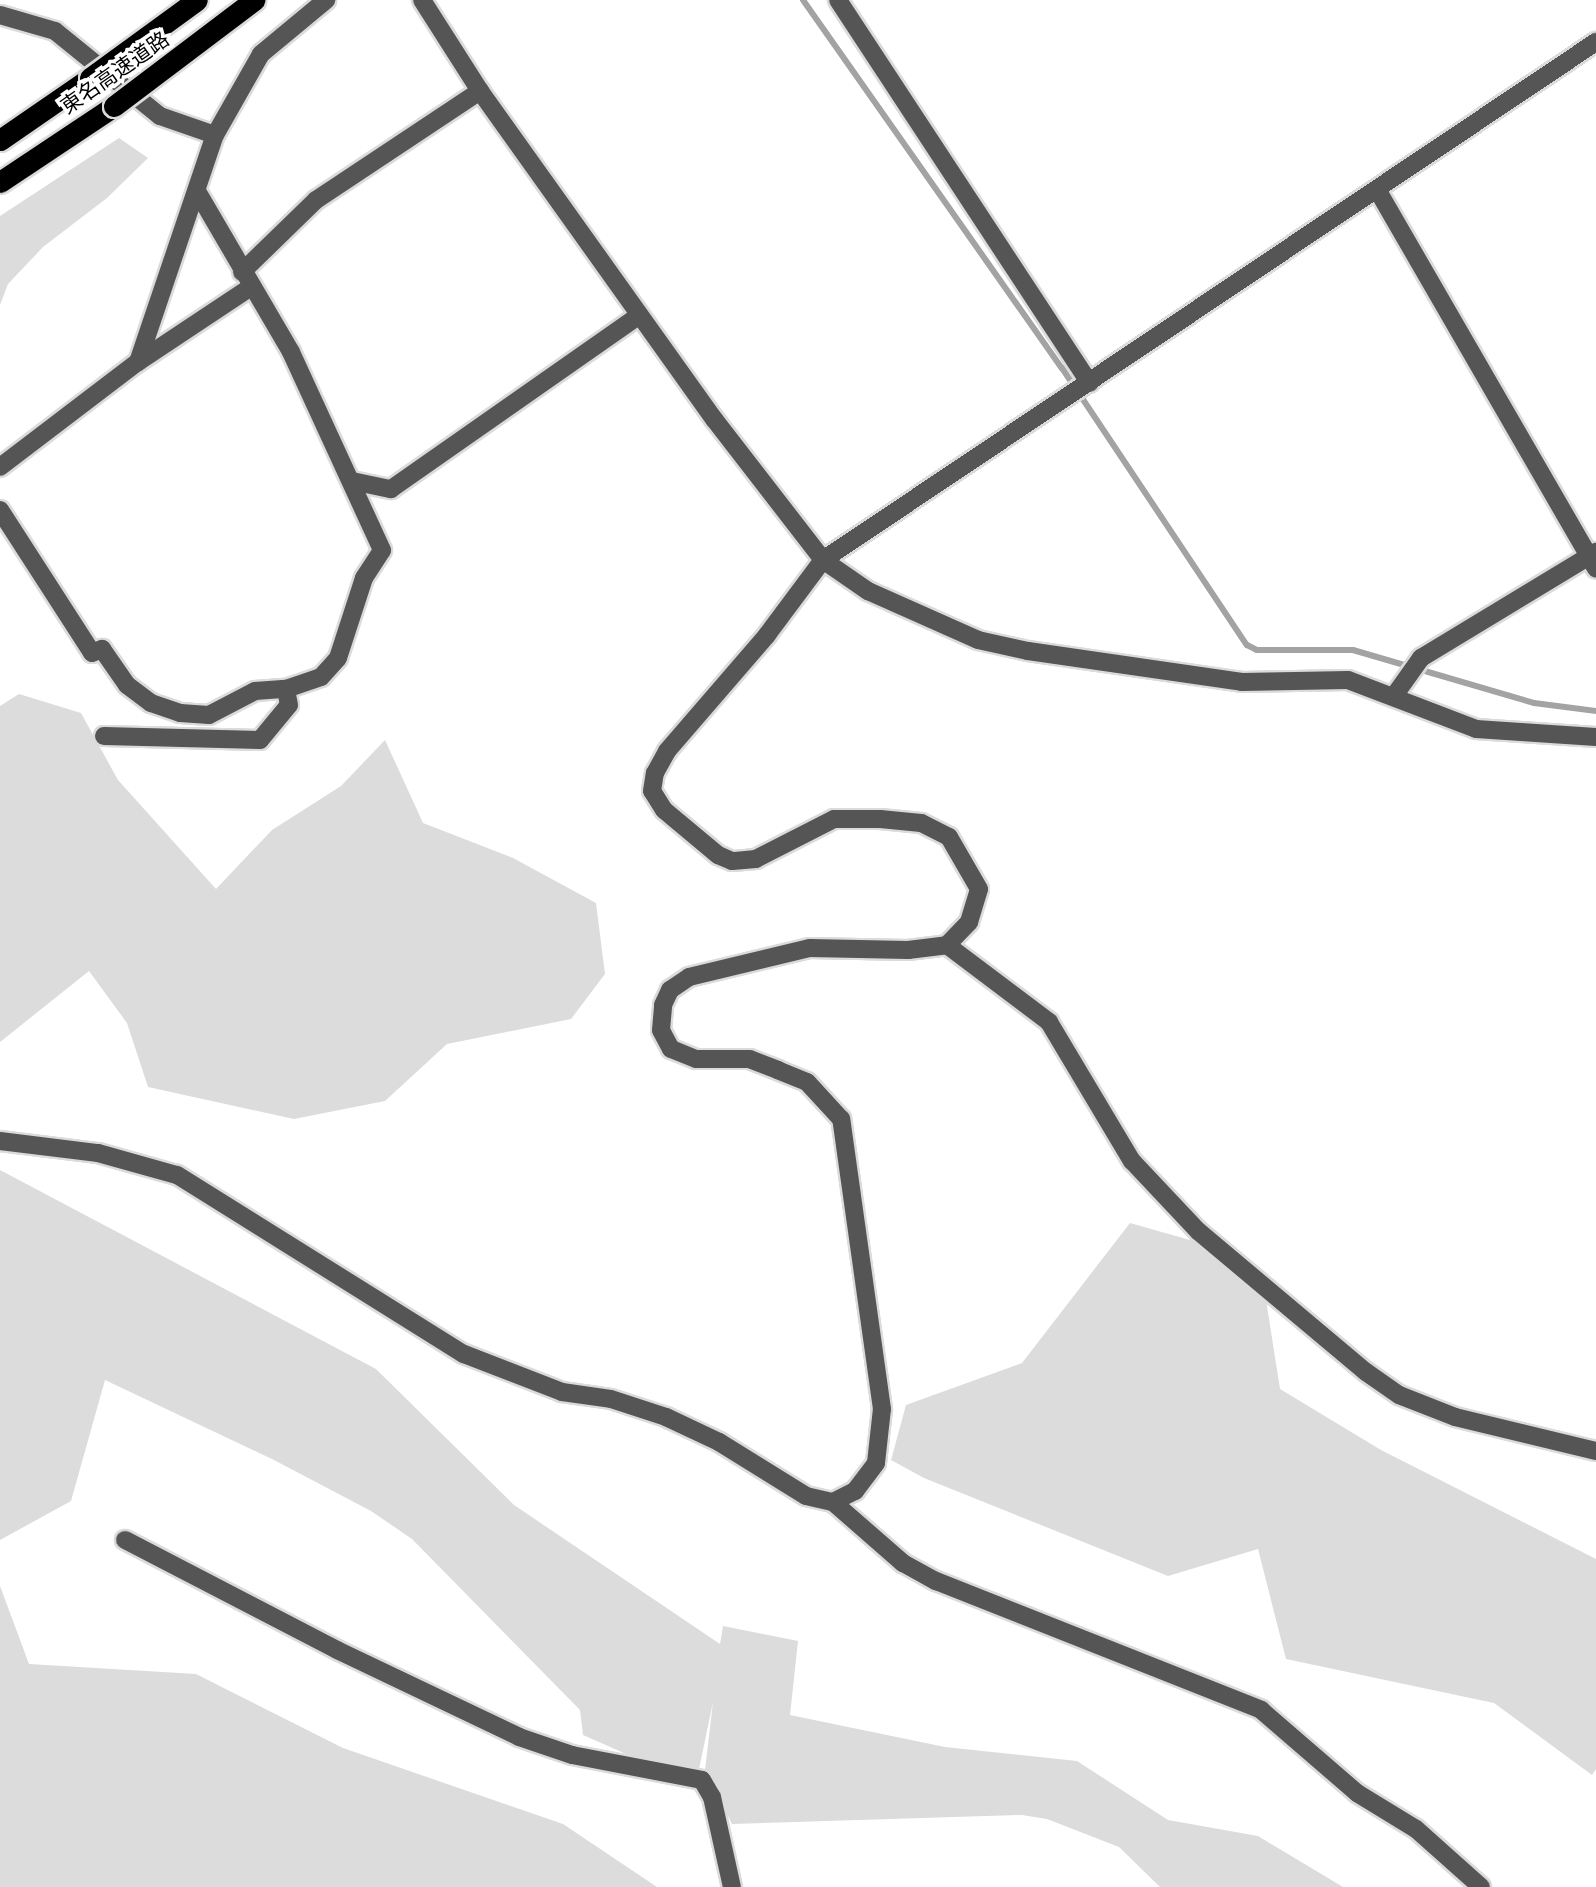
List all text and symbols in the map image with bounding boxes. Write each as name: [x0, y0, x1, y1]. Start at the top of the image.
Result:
street label: 東名高速道路: [56, 27, 174, 119]

